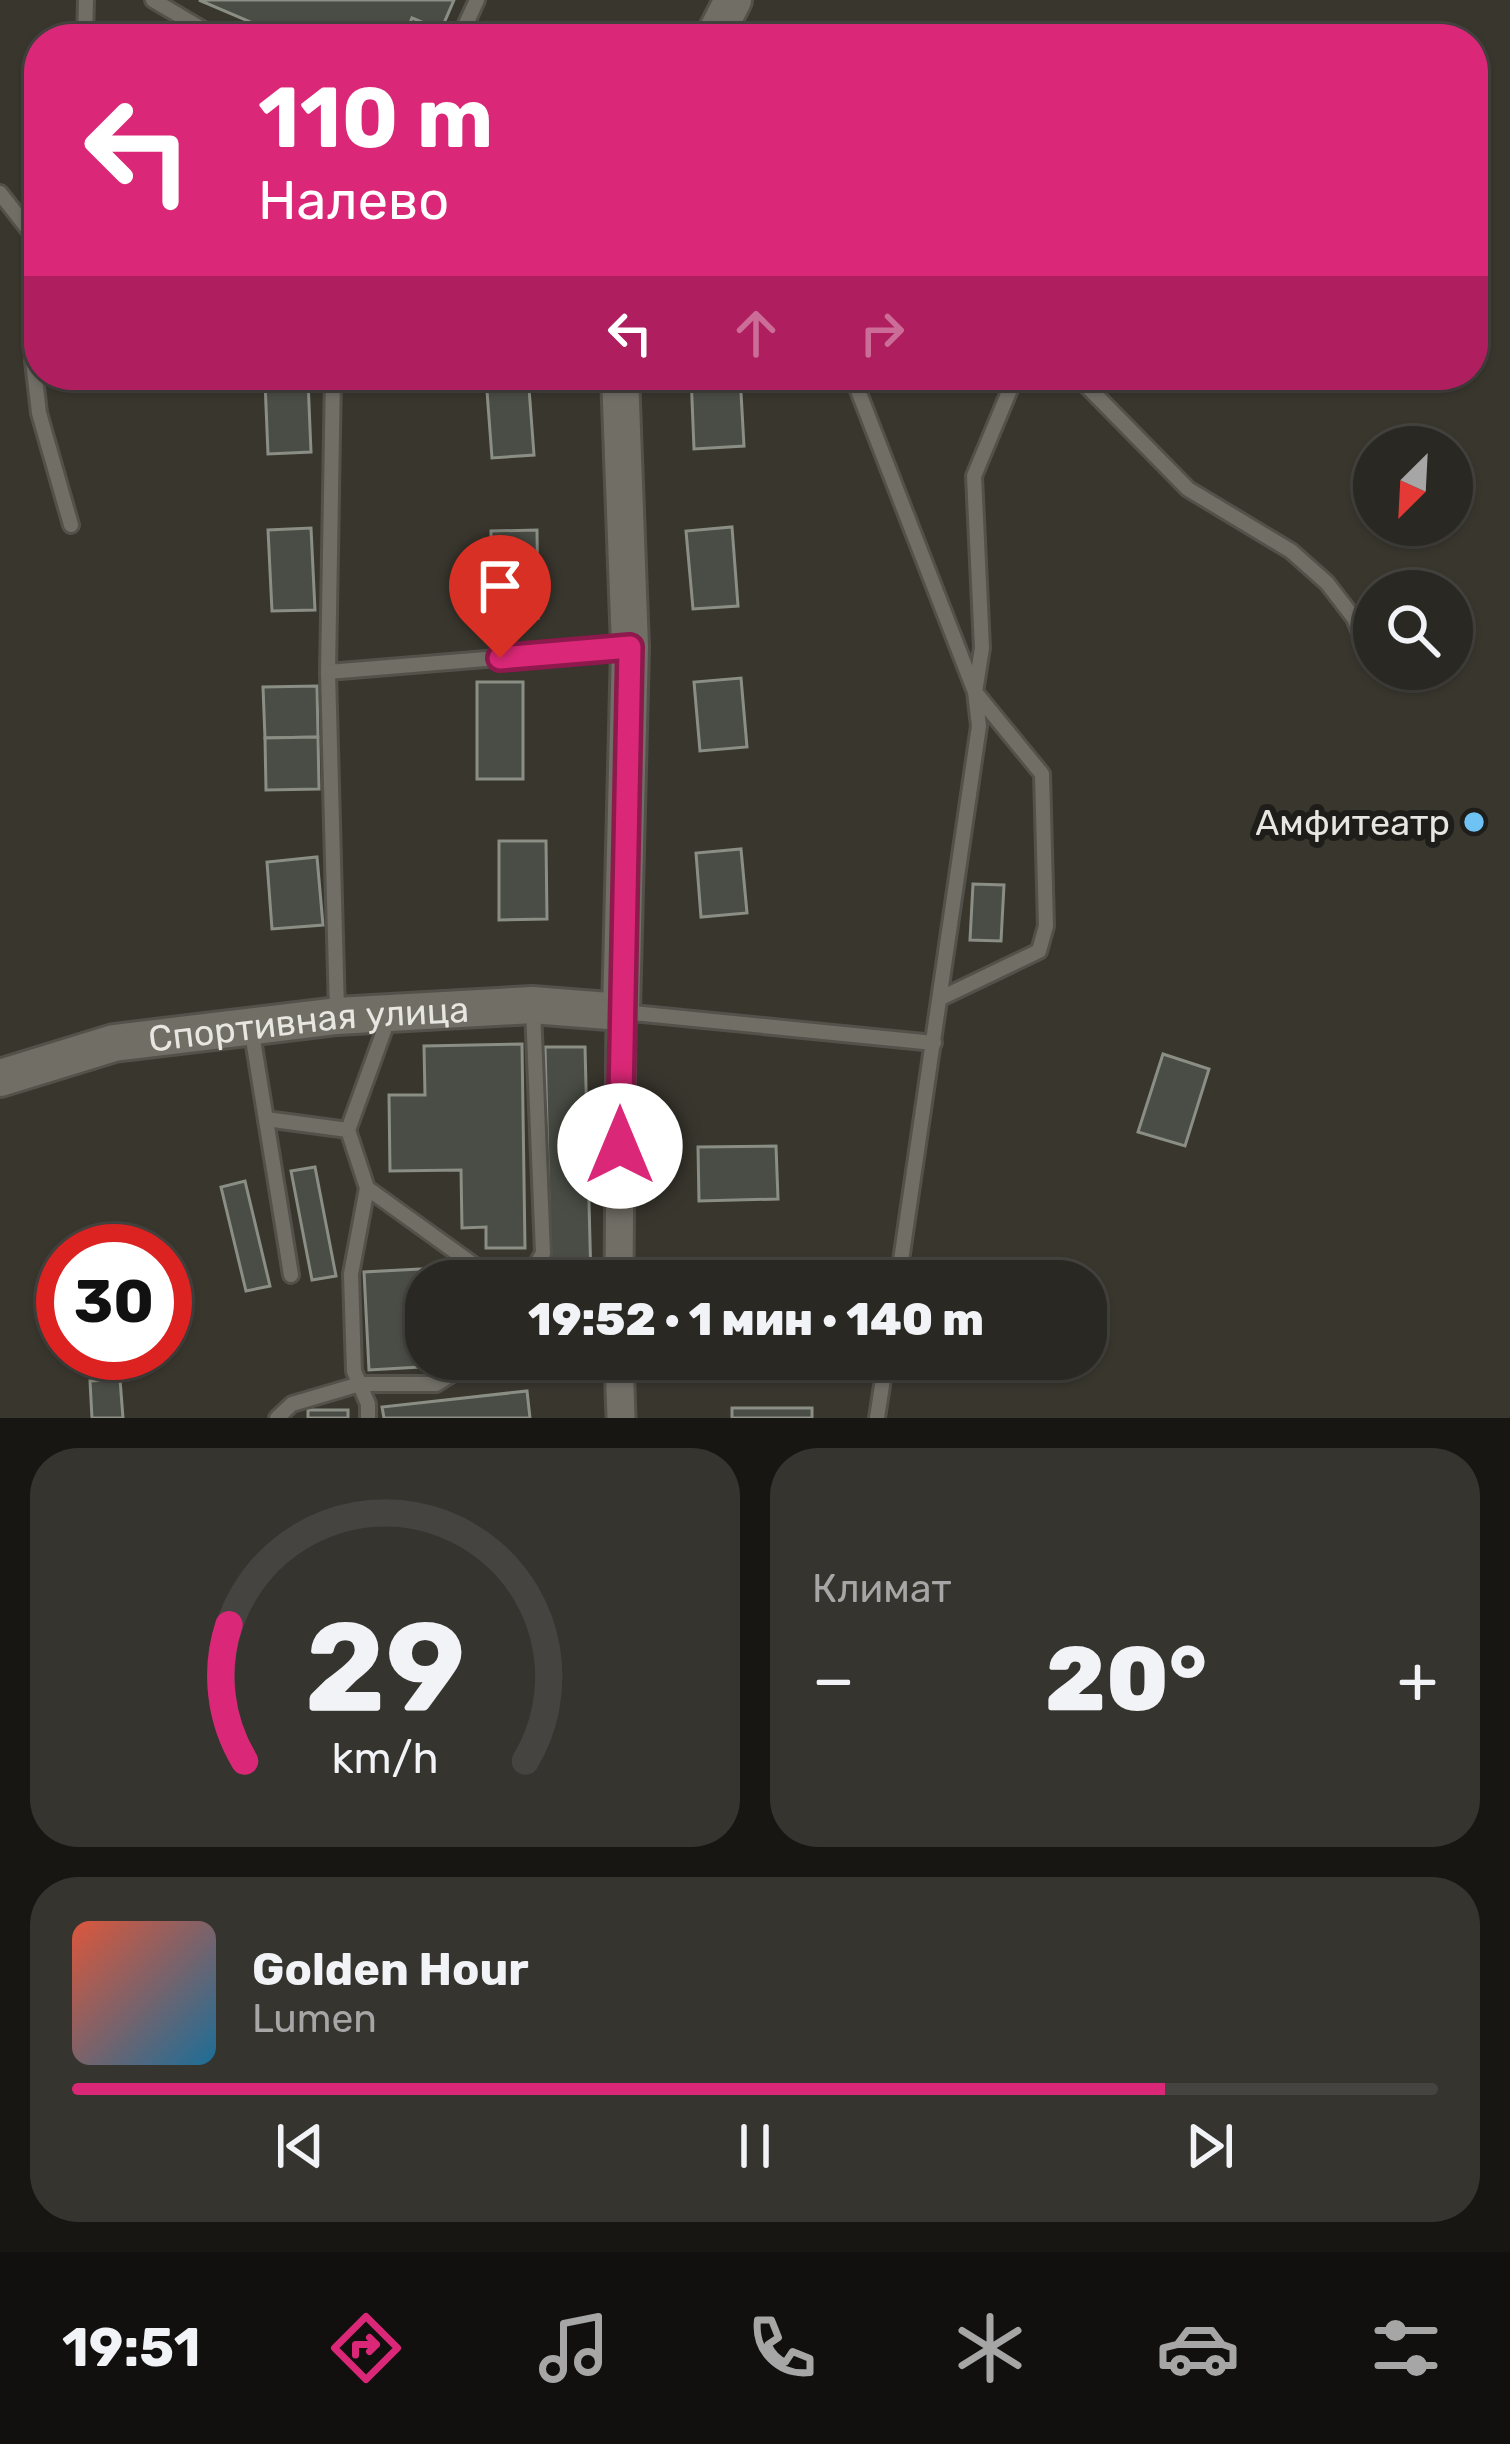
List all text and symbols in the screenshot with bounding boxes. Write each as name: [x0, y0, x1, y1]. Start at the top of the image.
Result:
text: 110 m: [258, 68, 493, 168]
icon: left: [60, 72, 216, 228]
text: Налево: [258, 169, 449, 233]
icon: left: [597, 300, 663, 366]
icon: ahead: [723, 300, 789, 366]
icon: right: [849, 300, 915, 366]
north arrow: [1353, 426, 1473, 546]
map controls: [1353, 426, 1473, 690]
pin: [449, 535, 551, 658]
icon: arrive: [467, 553, 533, 619]
button: search: [1353, 570, 1473, 690]
place label: Амфитеатр: [1255, 801, 1450, 844]
marker: Амфитеатр: [1461, 809, 1487, 835]
street label: Спортивная улица: [146, 987, 470, 1060]
position arrow: [557, 1083, 683, 1209]
speed limit sign: 30: [36, 1224, 192, 1380]
text: 19:52 · 1 мин · 140 m: [528, 1293, 984, 1346]
text: Климат: [812, 1566, 951, 1612]
text: 29: [304, 1593, 466, 1741]
text: 20°: [1045, 1626, 1207, 1733]
text: −: [812, 1640, 855, 1719]
text: +: [1397, 1640, 1438, 1719]
text: km/h: [331, 1732, 439, 1783]
text: Golden Hour: [252, 1943, 529, 1996]
text: Lumen: [252, 1996, 377, 2042]
icon: previous: [267, 2113, 333, 2179]
icon: pause: [722, 2113, 788, 2179]
icon: next: [1177, 2113, 1243, 2179]
icon: directions: [324, 2306, 408, 2390]
icon: music: [532, 2306, 616, 2390]
icon: phone: [740, 2306, 824, 2390]
icon: climate: [948, 2306, 1032, 2390]
icon: car: [1156, 2306, 1240, 2390]
icon: filters: [1364, 2306, 1448, 2390]
text: 19:51: [62, 2316, 201, 2380]

